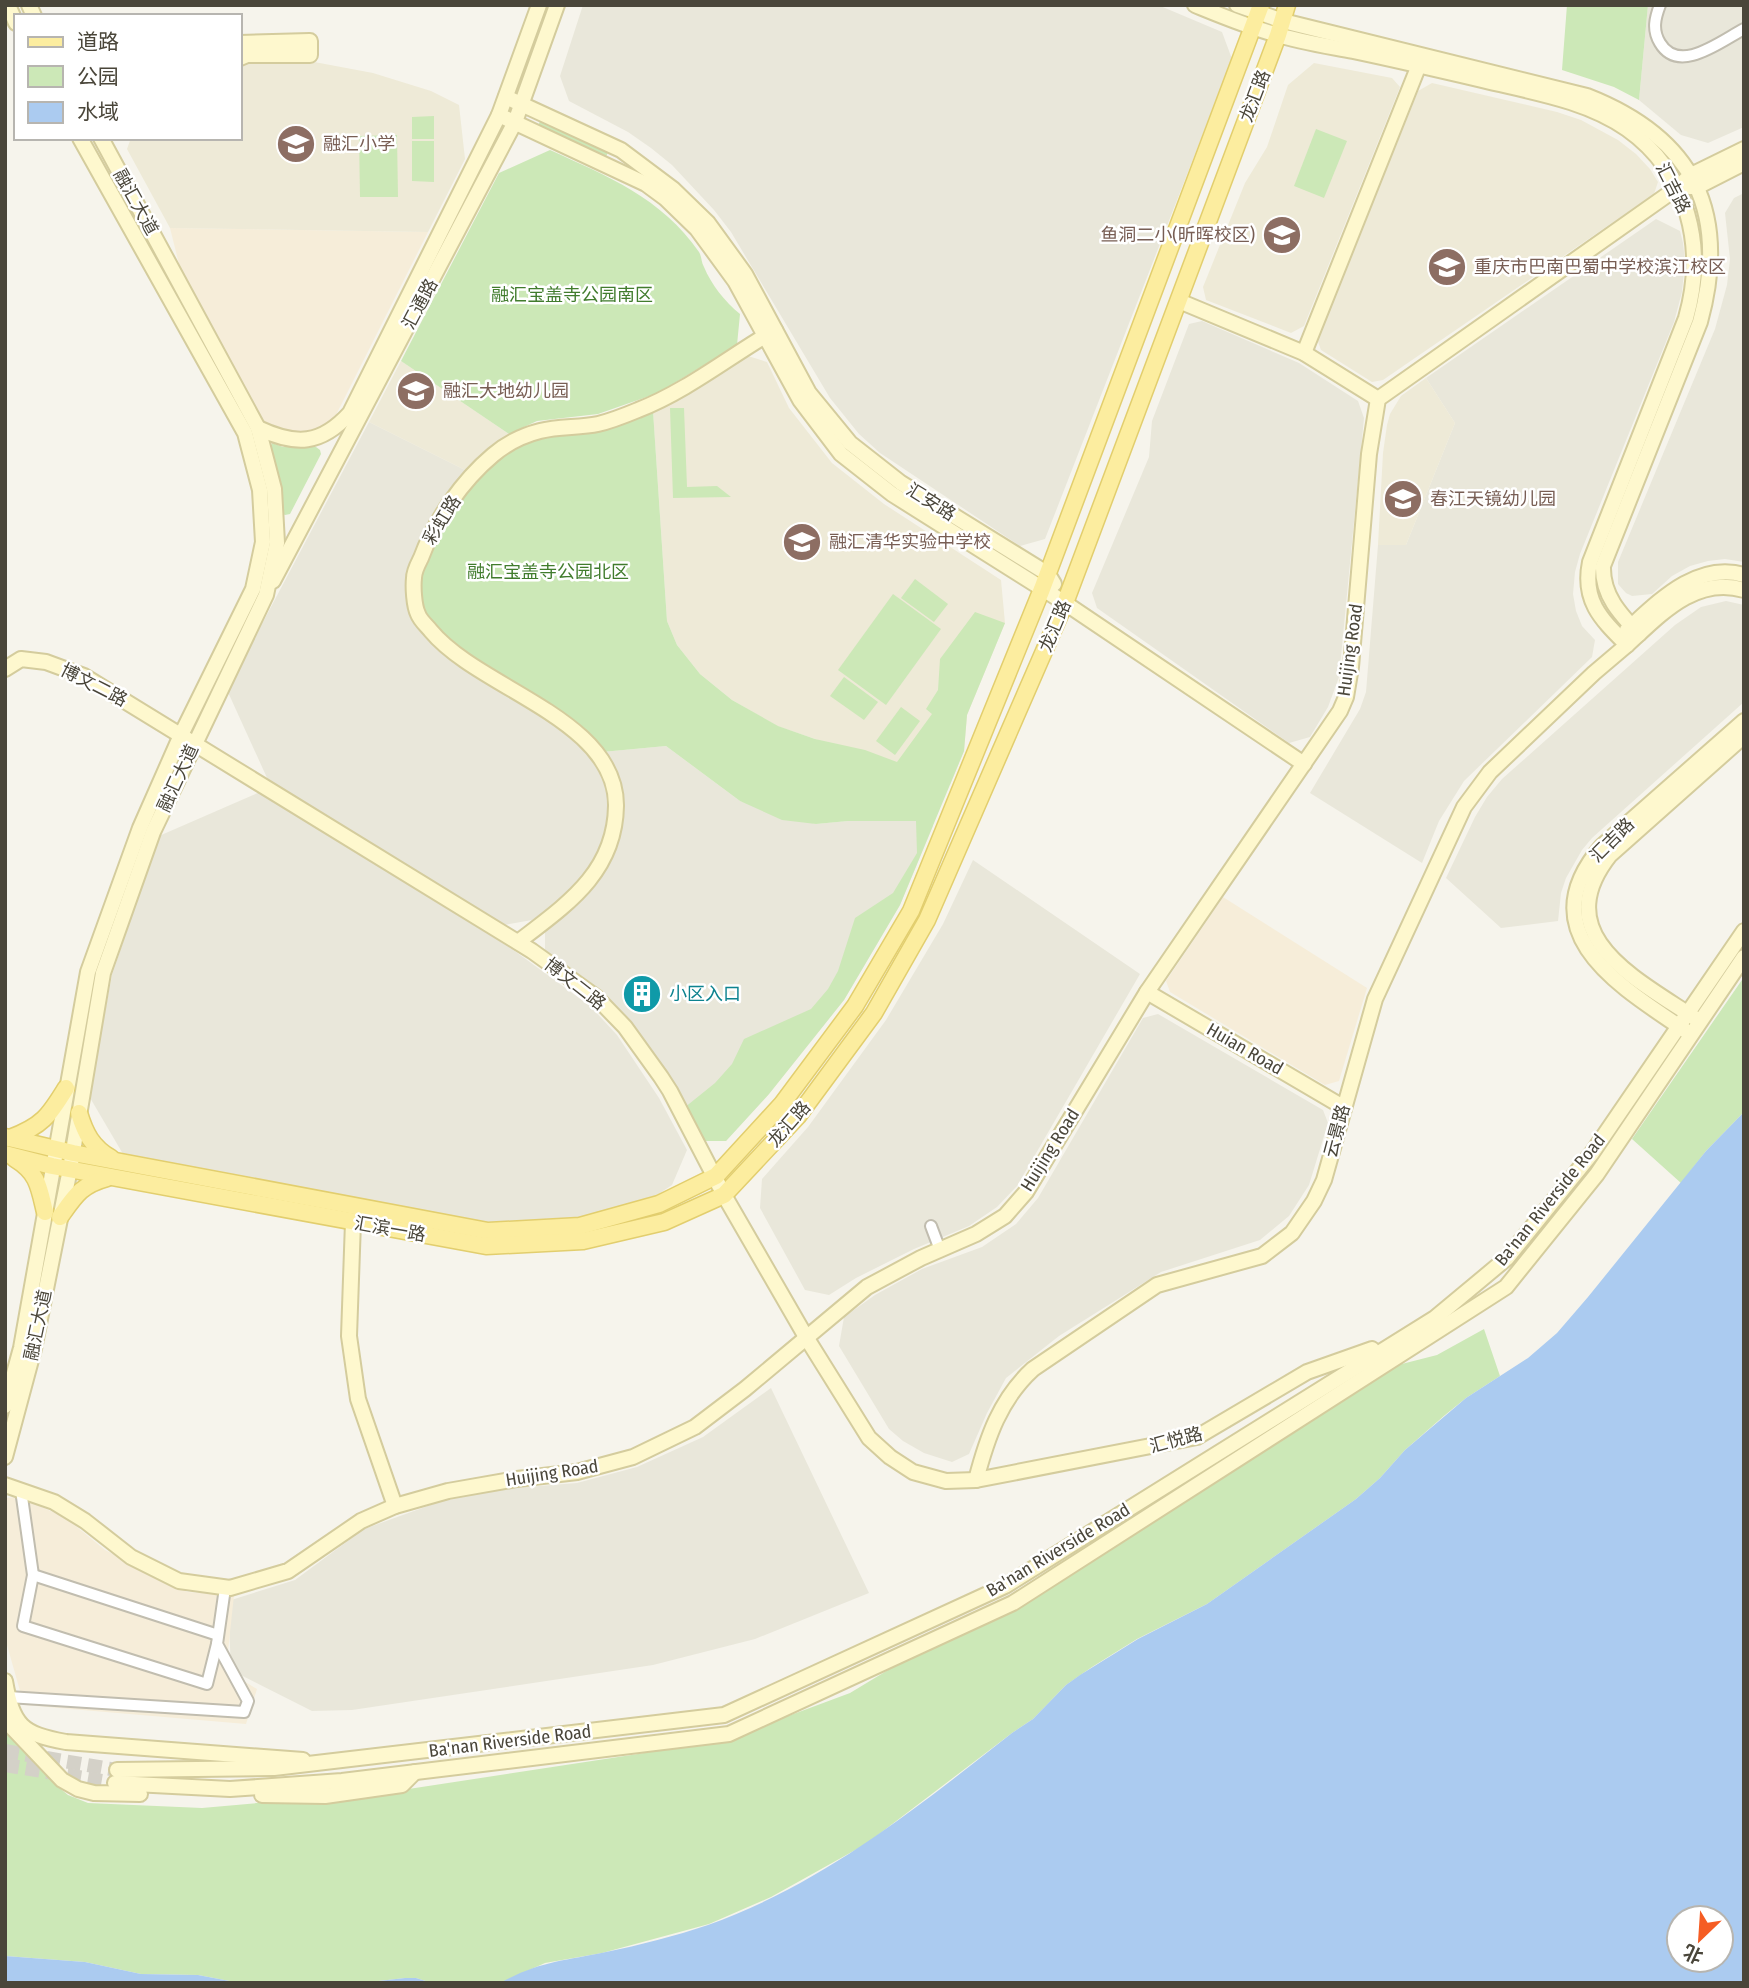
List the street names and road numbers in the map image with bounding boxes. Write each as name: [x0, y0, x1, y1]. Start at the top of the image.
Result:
street label: 龙汇路: [1235, 67, 1275, 125]
street label: 汇吉路: [1651, 159, 1695, 217]
street label: 融汇大道: [109, 165, 163, 239]
street label: 汇通路: [398, 275, 442, 333]
street label: 汇安路: [902, 478, 960, 526]
street label: 彩虹路: [418, 491, 466, 549]
street label: 龙汇路: [1034, 597, 1076, 655]
street label: Huijing Road: [1333, 602, 1367, 698]
street label: 博文二路: [57, 659, 131, 711]
street label: 融汇大道: [153, 741, 203, 815]
street label: 汇吉路: [1585, 813, 1639, 867]
street label: 博文二路: [540, 953, 610, 1015]
street label: Huian Road: [1203, 1018, 1287, 1080]
street label: 龙汇路: [763, 1096, 815, 1152]
street label: 云景路: [1319, 1102, 1355, 1160]
street label: Huijing Road: [1016, 1105, 1084, 1195]
street label: Ba'nan Riverside Road: [1490, 1129, 1610, 1271]
street label: 汇滨一路: [353, 1212, 427, 1246]
street label: 融汇大道: [20, 1287, 56, 1363]
street label: 汇悦路: [1147, 1422, 1205, 1458]
street label: Huijing Road: [504, 1455, 600, 1491]
street label: Ba'nan Riverside Road: [982, 1498, 1134, 1602]
street label: Ba'nan Riverside Road: [427, 1720, 593, 1762]

